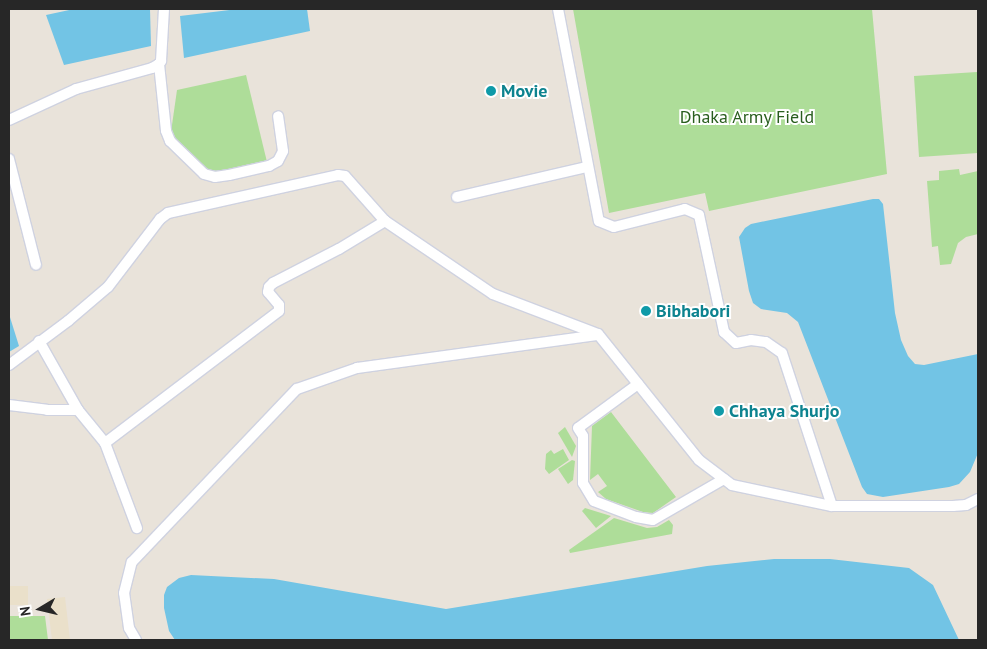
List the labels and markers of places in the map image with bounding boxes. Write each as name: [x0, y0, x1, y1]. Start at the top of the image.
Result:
place label: Movie: [501, 80, 547, 102]
marker: Movie: [485, 85, 497, 97]
place label: Bibhabori: [656, 300, 730, 322]
marker: Bibhabori: [640, 305, 652, 317]
place label: Chhaya Shurjo: [729, 400, 840, 422]
marker: Chhaya Shurjo: [713, 405, 725, 417]

